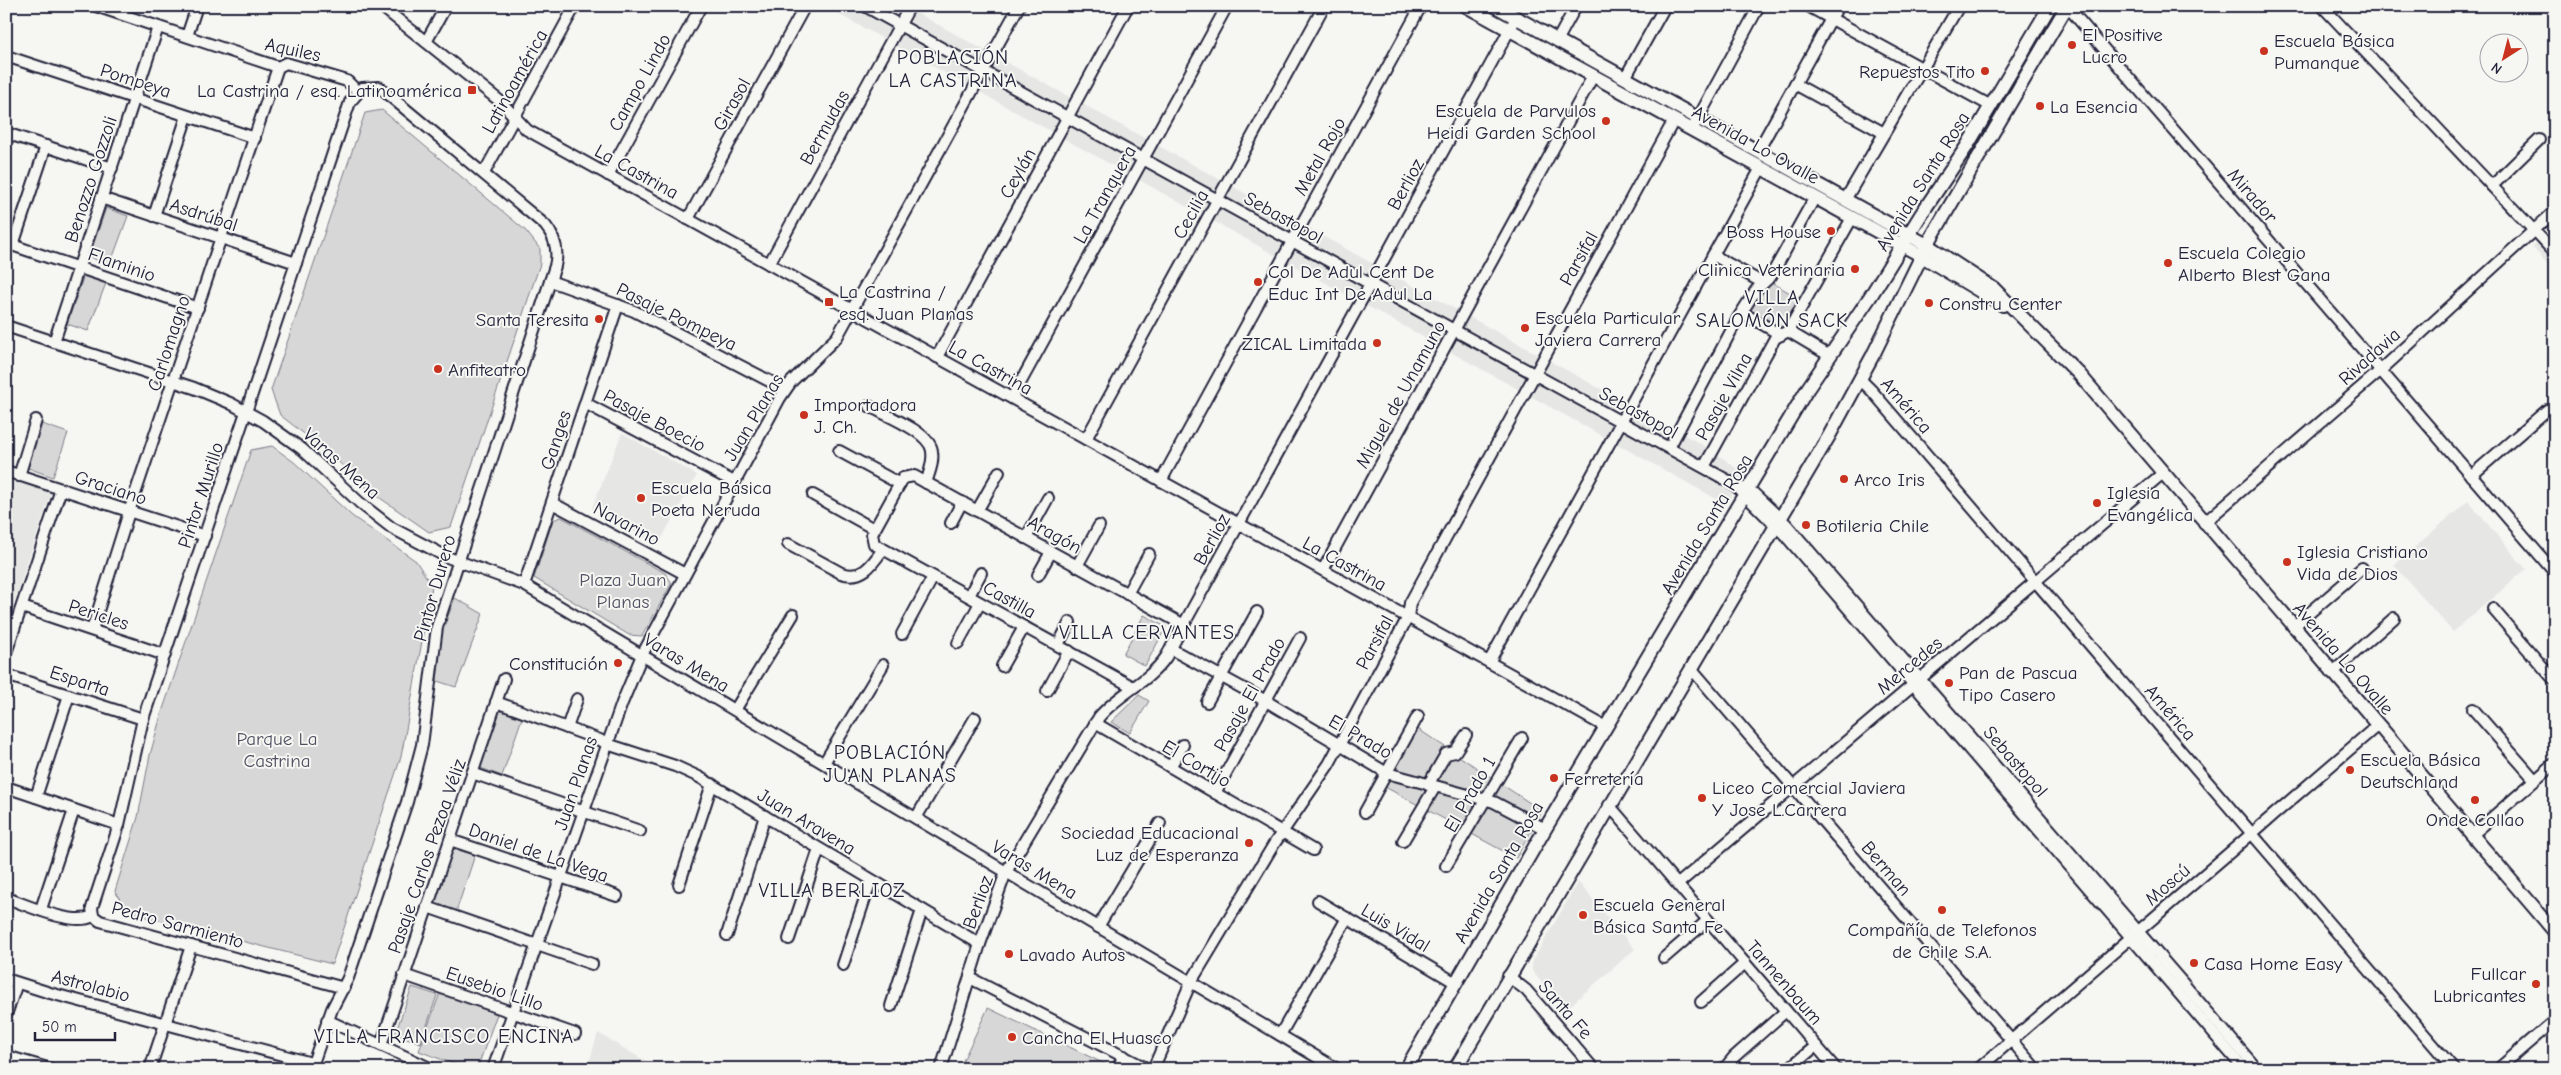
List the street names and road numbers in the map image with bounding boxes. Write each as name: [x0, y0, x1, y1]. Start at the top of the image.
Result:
street label: Latinoamérica: [477, 26, 552, 137]
street label: Campo Lindo: [604, 30, 676, 135]
street label: Aquiles: [263, 33, 323, 67]
street label: Pompeya: [97, 59, 174, 103]
street label: Girasol: [708, 74, 755, 135]
street label: Bermudas: [795, 86, 854, 169]
street label: Avenida Lo Ovalle: [1688, 101, 1823, 189]
street label: Avenida Santa Rosa: [1871, 108, 1974, 255]
street label: Benozzo Gozzoli: [60, 113, 122, 245]
street label: Metal Rojo: [1289, 113, 1350, 200]
street label: La Castrina: [591, 140, 682, 204]
street label: La Tranquera: [1069, 142, 1141, 247]
street label: Ceylán: [995, 144, 1041, 203]
street label: Berlioz: [1383, 155, 1429, 214]
street label: Mirador: [2223, 164, 2282, 228]
street label: Cecilia: [1168, 186, 1213, 243]
street label: Sebastopol: [1240, 187, 1327, 249]
street label: Asdrúbal: [167, 194, 241, 236]
street label: Parsifal: [1555, 228, 1603, 289]
street label: Flaminio: [85, 243, 158, 287]
street label: Pasaje Pompeya: [613, 278, 740, 355]
street label: Carlomagno: [143, 293, 195, 394]
street label: Miguel de Unamuno: [1351, 317, 1451, 472]
street label: Rivadavia: [2334, 323, 2405, 390]
street label: La Castrina: [945, 336, 1036, 400]
street label: Pasaje Vilna: [1691, 349, 1757, 444]
street label: Juan Planas: [719, 370, 789, 465]
street label: América: [1876, 373, 1937, 438]
street label: Sebastopol: [1595, 382, 1682, 444]
street label: Pasaje Boecio: [600, 385, 709, 457]
street label: Ganges: [536, 408, 576, 473]
street label: Varas Mena: [298, 423, 384, 504]
street label: Pintor Murillo: [173, 440, 228, 551]
street label: Avenida Santa Rosa: [1656, 450, 1757, 599]
street label: Graciano: [72, 466, 149, 510]
street label: Navarino: [590, 497, 664, 551]
street label: Berlioz: [1189, 510, 1235, 569]
street label: Aragón: [1024, 511, 1085, 559]
street label: Pintor Durero: [409, 532, 461, 644]
street label: La Castrina: [1299, 532, 1390, 596]
street label: Castilla: [979, 576, 1040, 623]
street label: Pericles: [66, 595, 132, 635]
street label: Avenida Lo Ovalle: [2288, 598, 2398, 720]
street label: Parsifal: [1351, 612, 1398, 673]
street label: Varas Mena: [640, 629, 733, 697]
street label: Mercedes: [1872, 632, 1947, 699]
street label: Pasaje El Prado: [1209, 633, 1290, 756]
street label: Esparta: [47, 661, 112, 701]
street label: América: [2140, 680, 2201, 745]
street label: El Prado: [1325, 710, 1396, 764]
street label: Sebastopol: [1978, 722, 2052, 802]
street label: Juan Planas: [550, 733, 602, 833]
street label: El Cortijo: [1158, 735, 1235, 792]
street label: El Prado 1: [1439, 753, 1500, 836]
street label: Pasaje Carlos Pezoa Véliz: [383, 756, 471, 956]
street label: Juan Aravena: [753, 784, 859, 860]
street label: Avenida Santa Rosa: [1449, 798, 1548, 947]
street label: Daniel de La Vega: [466, 819, 611, 887]
street label: Varas Mena: [988, 836, 1081, 904]
street label: Berman: [1857, 837, 1916, 900]
street label: Moscú: [2141, 859, 2195, 910]
street label: Berlioz: [958, 873, 998, 932]
street label: Pedro Sarmiento: [109, 897, 246, 953]
street label: Luis Vidal: [1357, 899, 1434, 957]
street label: Tannenbaum: [1742, 936, 1827, 1029]
street label: Eusebio Lillo: [443, 962, 546, 1016]
street label: Astrolabio: [49, 965, 132, 1007]
street label: Santa Fe: [1534, 976, 1597, 1044]

